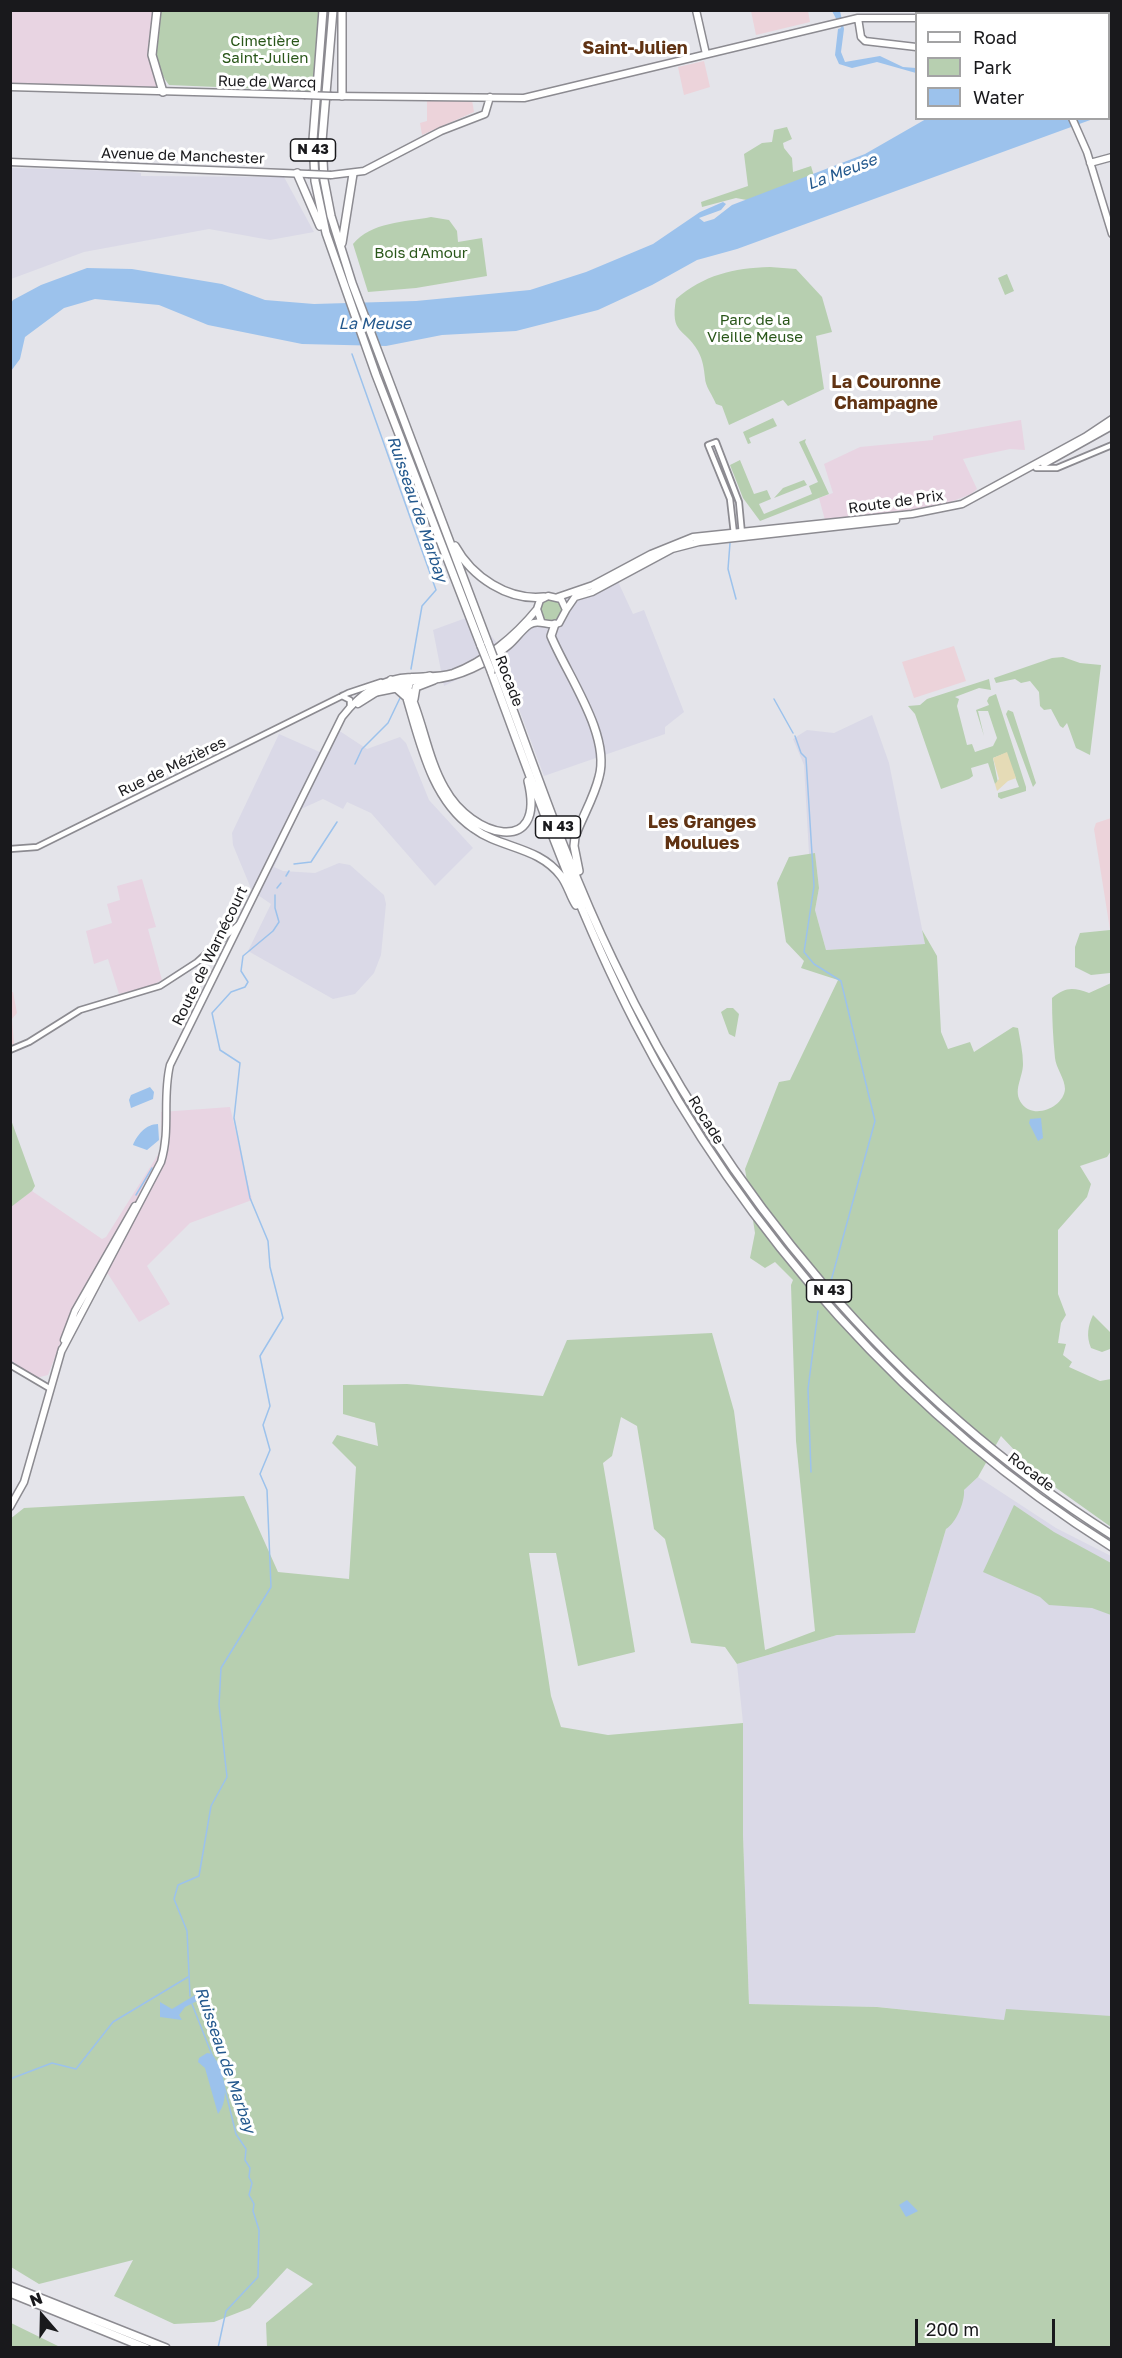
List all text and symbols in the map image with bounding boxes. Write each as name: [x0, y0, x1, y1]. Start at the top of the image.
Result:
legend: [915, 12, 1110, 120]
text: Road: [973, 26, 1017, 48]
park label: Cimetière Saint-Julien: [222, 32, 308, 67]
district label: Saint-Julien: [582, 37, 688, 59]
text: Park: [973, 56, 1012, 78]
street label: Rue de Warcq: [218, 72, 316, 92]
text: Water: [973, 86, 1024, 108]
road number: N 43: [290, 139, 336, 161]
street label: Avenue de Manchester: [101, 144, 265, 168]
water label: La Meuse: [805, 150, 879, 194]
park label: Bois d'Amour: [374, 244, 468, 262]
park label: Parc de la Vieille Meuse: [707, 311, 803, 346]
water label: La Meuse: [339, 314, 411, 334]
district label: La Couronne Champagne: [831, 371, 941, 413]
water label: Ruisseau de Marbay: [383, 433, 451, 585]
street label: Route de Prix: [847, 486, 945, 518]
street label: Rocade: [491, 653, 527, 709]
street label: Rue de Mézières: [115, 733, 229, 801]
district label: Les Granges Moulues: [648, 811, 756, 854]
road number: N 43: [536, 816, 580, 838]
street label: Route de Warnécourt: [168, 883, 252, 1029]
street label: Rocade: [684, 1092, 728, 1148]
road number: N 43: [806, 1280, 852, 1302]
street label: Rocade: [1004, 1449, 1058, 1495]
water label: Ruisseau de Marbay: [191, 1984, 259, 2136]
north arrow: [12, 2286, 72, 2346]
text: N: [27, 2288, 45, 2311]
scale bar: [918, 2307, 1058, 2345]
text: 200 m: [926, 2318, 979, 2340]

